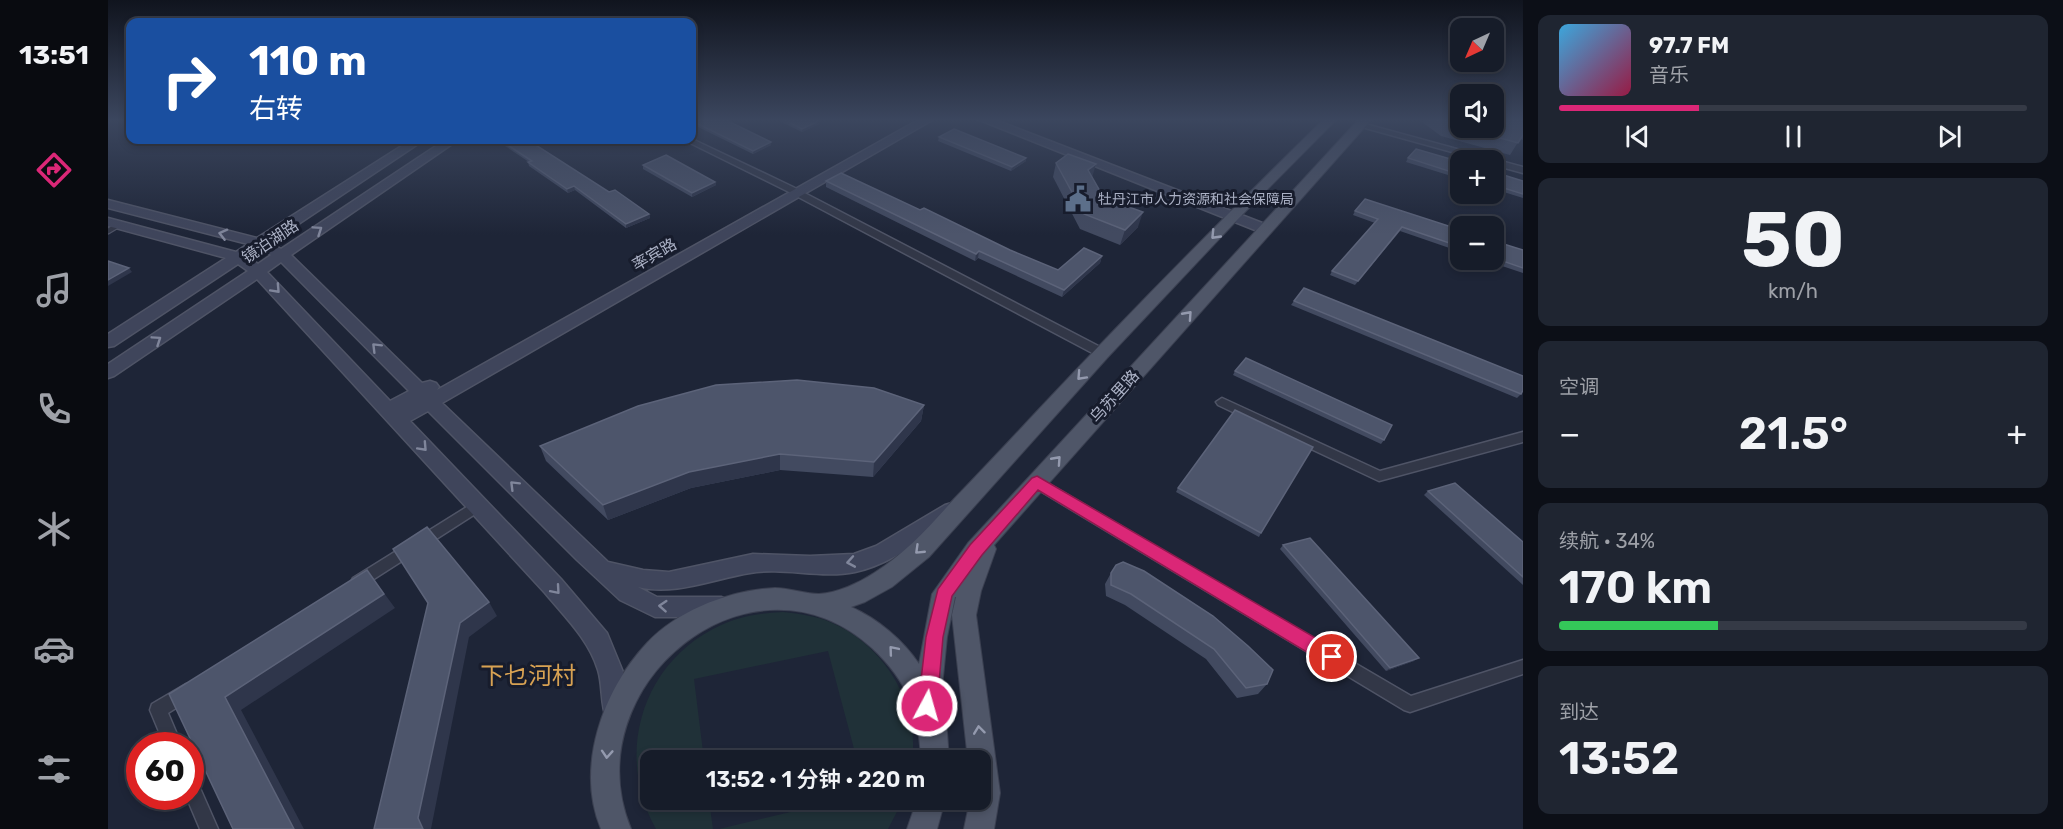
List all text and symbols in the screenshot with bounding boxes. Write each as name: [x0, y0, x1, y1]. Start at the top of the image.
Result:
north arrow: [1450, 18, 1504, 72]
map controls: [1450, 18, 1504, 270]
text: 97.7 FM: [1649, 32, 1729, 59]
text: 110 m: [249, 36, 367, 86]
text: 13:51: [19, 39, 89, 71]
icon: right: [150, 42, 228, 120]
text: 音乐: [1649, 63, 1689, 87]
button: sound: [1450, 84, 1504, 138]
text: 右转: [249, 93, 303, 125]
icon: previous: [1621, 120, 1654, 153]
icon: pause: [1777, 120, 1810, 153]
icon: next: [1933, 120, 1966, 153]
icon: directions: [33, 149, 75, 191]
button: +: [1450, 150, 1504, 204]
public building icon: 牡丹江市人力资源和社会保障局: [1063, 184, 1093, 214]
place label: 牡丹江市人力资源和社会保障局: [1098, 191, 1294, 208]
text: 50: [1741, 193, 1845, 286]
street label: 镜泊湖路: [238, 216, 302, 267]
button: −: [1450, 216, 1504, 270]
one-way arrow: [311, 226, 322, 237]
one-way arrow: [218, 228, 228, 241]
one-way arrow: [1211, 228, 1222, 239]
street label: 率宾路: [629, 234, 680, 275]
icon: music: [33, 269, 75, 311]
text: km/h: [1768, 279, 1818, 303]
one-way arrow: [268, 282, 279, 293]
one-way arrow: [1181, 311, 1192, 321]
one-way arrow: [150, 336, 161, 347]
one-way arrow: [373, 344, 384, 355]
street label: 乌苏里路: [1086, 366, 1143, 426]
one-way arrow: [1077, 369, 1088, 380]
text: 空调: [1559, 375, 1599, 399]
icon: phone: [33, 388, 75, 430]
text: 21.5°: [1739, 407, 1848, 460]
text: −: [1559, 414, 1580, 453]
text: +: [2006, 414, 2027, 453]
one-way arrow: [416, 440, 427, 451]
one-way arrow: [1050, 456, 1061, 466]
one-way arrow: [511, 481, 521, 492]
icon: climate: [33, 508, 75, 550]
text: 续航 · 34%: [1559, 529, 1655, 553]
one-way arrow: [916, 543, 926, 554]
one-way arrow: [846, 555, 856, 568]
text: 170 km: [1559, 561, 1712, 614]
one-way arrow: [549, 583, 560, 594]
one-way arrow: [658, 600, 667, 613]
icon: car: [33, 628, 75, 670]
pin: [1306, 631, 1357, 682]
icon: arrive: [1315, 640, 1348, 673]
one-way arrow: [889, 646, 900, 657]
district label: 下乜河村: [480, 662, 576, 690]
position arrow: [895, 674, 959, 738]
text: 到达: [1559, 700, 1599, 724]
one-way arrow: [974, 725, 986, 734]
speed limit sign: 60: [126, 732, 204, 810]
text: 13:52: [1559, 732, 1679, 785]
icon: filters: [33, 748, 75, 790]
one-way arrow: [601, 749, 614, 759]
text: 13:52 · 1 分钟 · 220 m: [706, 766, 925, 793]

